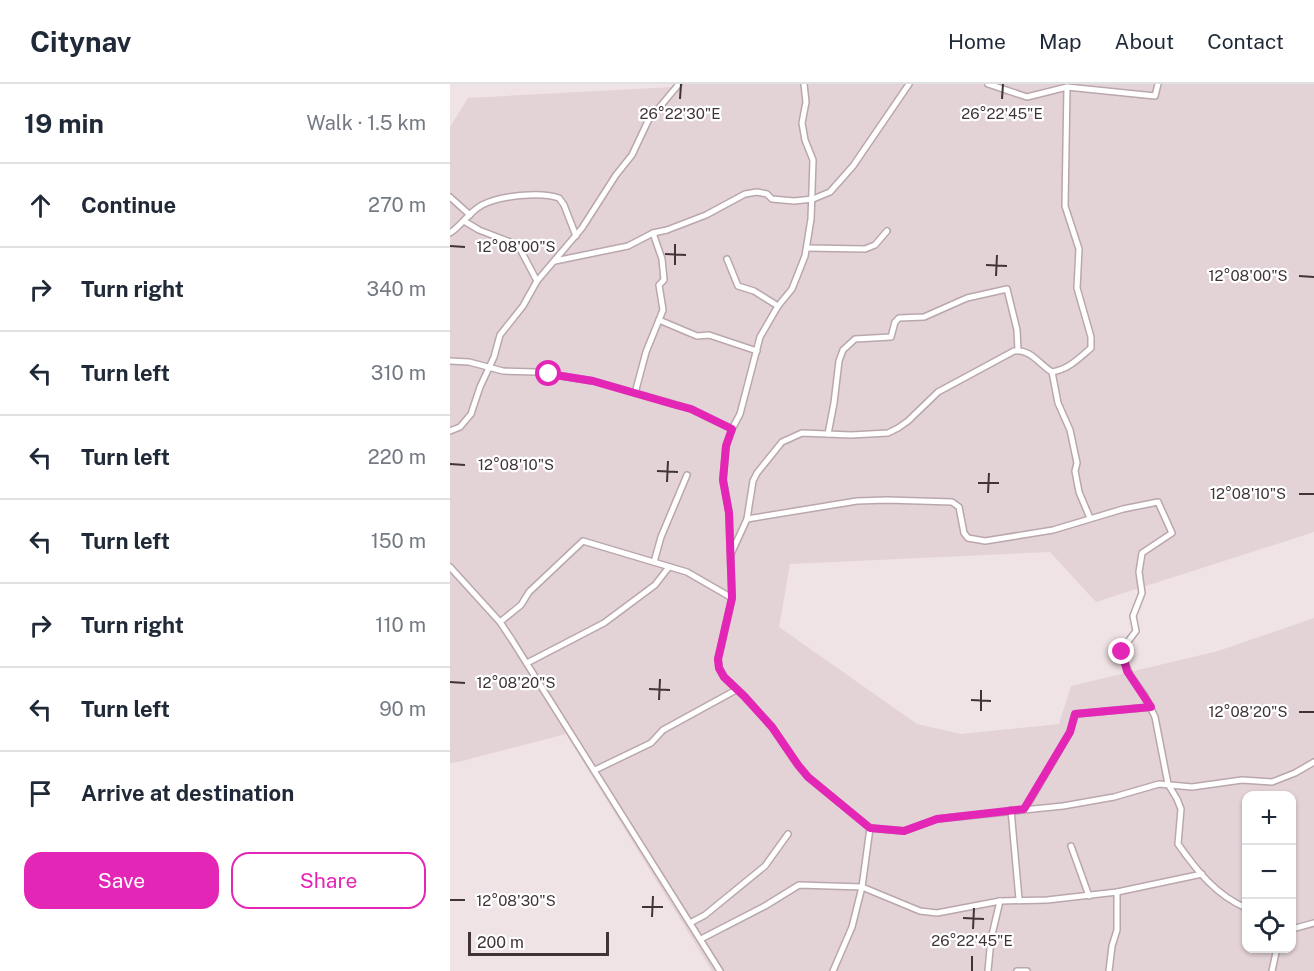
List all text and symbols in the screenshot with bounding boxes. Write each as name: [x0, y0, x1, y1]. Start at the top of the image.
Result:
text: Citynav: [30, 25, 131, 58]
text: Home: [948, 29, 1006, 54]
text: Map: [1039, 29, 1082, 54]
text: About: [1115, 29, 1174, 54]
text: Contact: [1207, 29, 1284, 54]
text: 26°22'30"E: [639, 105, 721, 122]
text: 26°22'45"E: [961, 105, 1043, 122]
text: 19 min: [24, 108, 104, 139]
text: Walk · 1.5 km: [307, 111, 426, 135]
icon: ahead: [24, 189, 57, 222]
text: Continue: [81, 192, 176, 218]
text: 270 m: [368, 193, 426, 217]
text: 12°08'00"S: [476, 238, 556, 255]
text: 12°08'00"S: [1208, 267, 1288, 284]
icon: right: [24, 273, 57, 306]
text: Turn right: [81, 276, 184, 302]
text: 340 m: [366, 277, 426, 301]
icon: left: [24, 357, 57, 390]
text: Turn left: [81, 360, 170, 386]
route start: [535, 360, 561, 386]
text: 310 m: [371, 361, 426, 385]
icon: left: [24, 441, 57, 474]
text: Turn left: [81, 444, 170, 470]
text: 220 m: [368, 445, 426, 469]
text: 12°08'10"S: [478, 456, 554, 473]
text: 12°08'10"S: [1210, 485, 1286, 502]
icon: left: [24, 525, 57, 558]
text: Turn left: [81, 528, 170, 554]
text: 150 m: [371, 529, 426, 553]
icon: right: [24, 609, 57, 642]
text: Turn right: [81, 612, 184, 638]
text: 110 m: [375, 613, 426, 637]
route end: [1108, 638, 1134, 664]
text: 12°08'20"S: [476, 674, 556, 691]
icon: left: [24, 693, 57, 726]
text: Turn left: [81, 696, 170, 722]
text: 90 m: [379, 697, 426, 721]
text: 12°08'20"S: [1208, 703, 1288, 720]
icon: arrive: [24, 777, 57, 810]
text: Arrive at destination: [81, 780, 294, 806]
map controls: [1242, 791, 1296, 953]
button: +: [1242, 791, 1296, 845]
button: −: [1242, 845, 1296, 899]
button: Save: [24, 852, 219, 909]
button: Share: [231, 852, 426, 909]
text: 12°08'30"S: [476, 892, 556, 909]
button: locate: [1242, 899, 1296, 953]
scale bar: [468, 929, 609, 956]
text: 26°22'45"E: [931, 932, 1013, 949]
text: 200 m: [477, 933, 524, 952]

